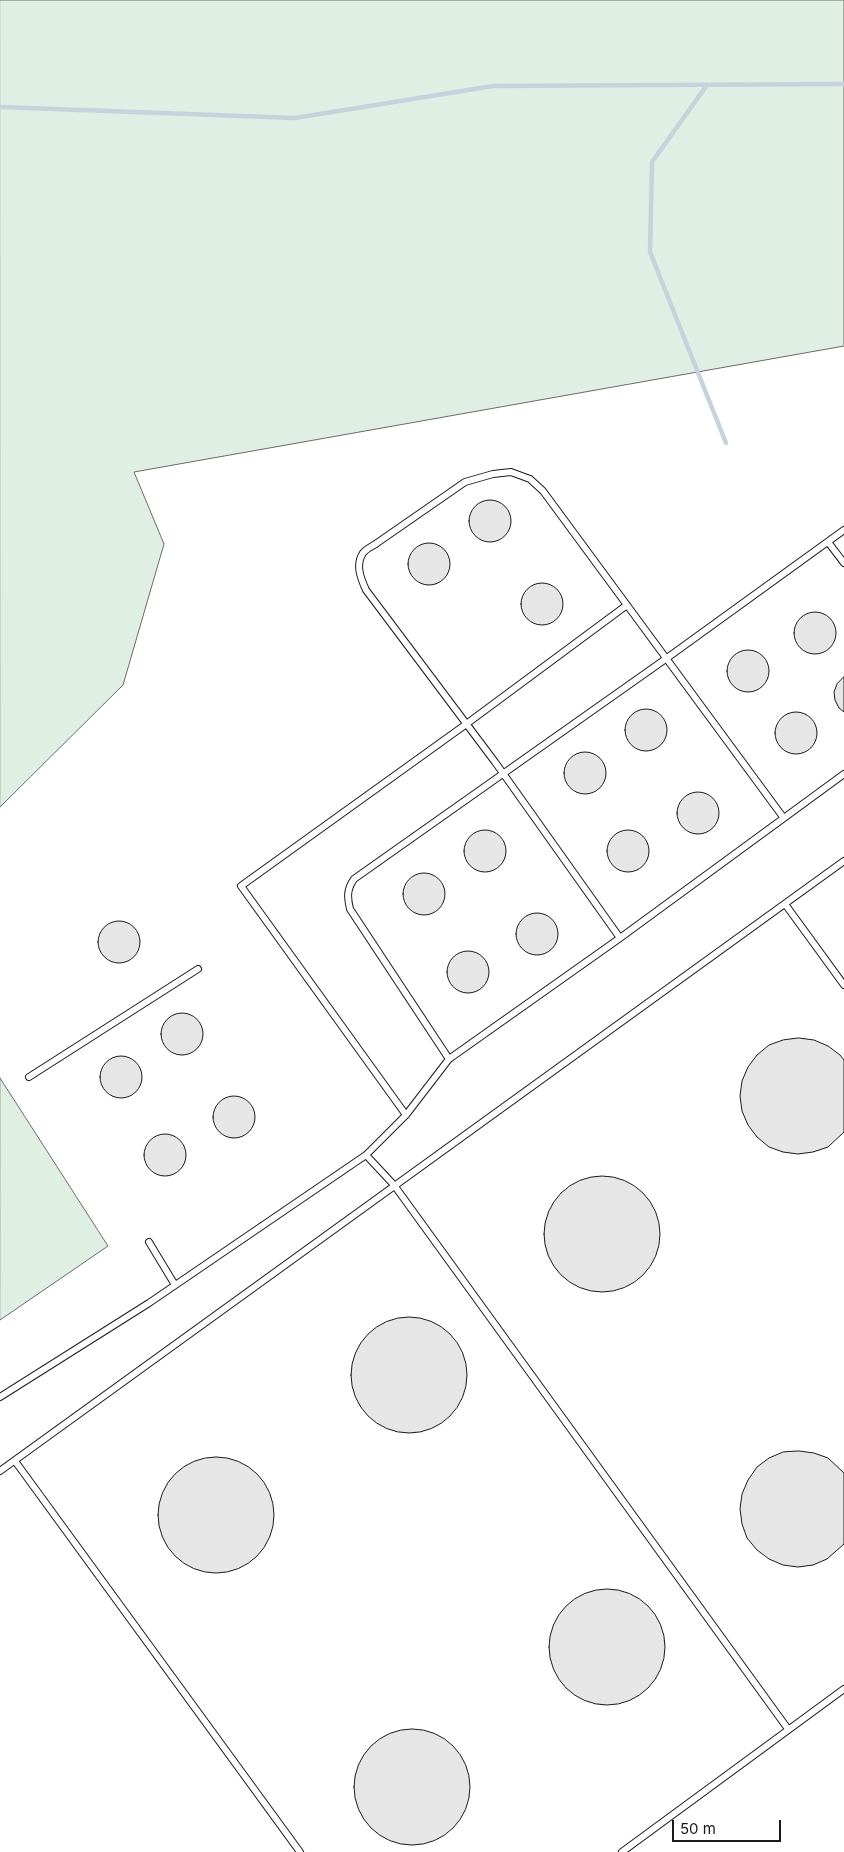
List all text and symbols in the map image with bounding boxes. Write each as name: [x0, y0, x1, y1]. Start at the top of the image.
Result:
scale bar: [674, 1810, 783, 1842]
text: 50 m: [680, 1819, 716, 1838]

